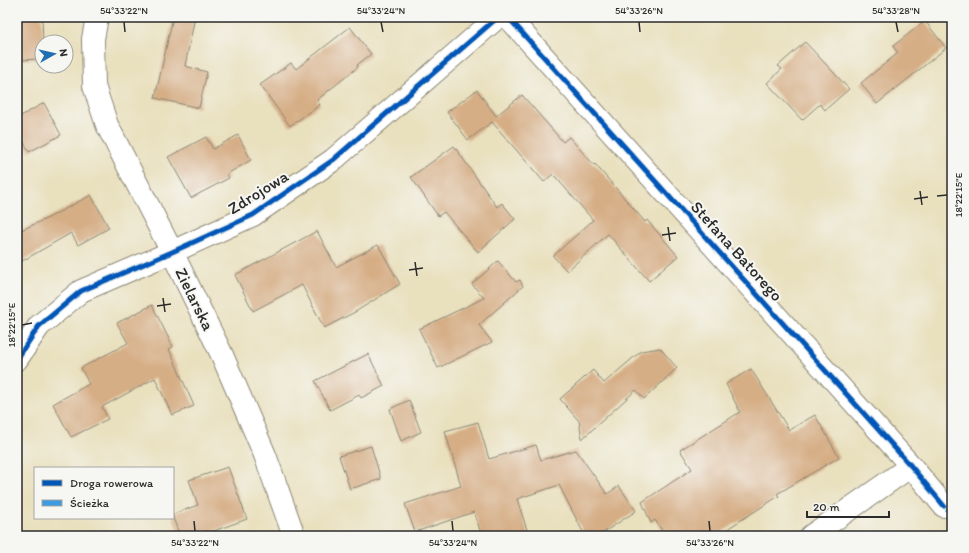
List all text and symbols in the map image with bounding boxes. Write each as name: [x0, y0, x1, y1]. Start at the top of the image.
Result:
text: 54°33'22"N: [100, 4, 148, 17]
text: 54°33'24"N: [357, 4, 406, 17]
text: 54°33'26"N: [615, 4, 663, 17]
text: 54°33'28"N: [872, 4, 920, 17]
north arrow: [34, 34, 74, 74]
text: N: [56, 48, 70, 57]
street label: Zdrojowa: [224, 166, 292, 218]
text: 18°22'15"E: [952, 172, 965, 217]
street label: Stefana Batorego: [687, 197, 787, 305]
street label: Zielarska: [171, 264, 219, 334]
text: 18°22'15"E: [5, 302, 18, 347]
legend: [34, 467, 174, 519]
text: Droga rowerowa: [70, 476, 154, 490]
scale bar: [807, 493, 889, 519]
text: Ścieżka: [70, 496, 110, 510]
text: 20 m: [813, 500, 840, 514]
text: 54°33'22"N: [171, 536, 219, 549]
text: 54°33'24"N: [429, 536, 478, 549]
text: 54°33'26"N: [686, 536, 734, 549]

